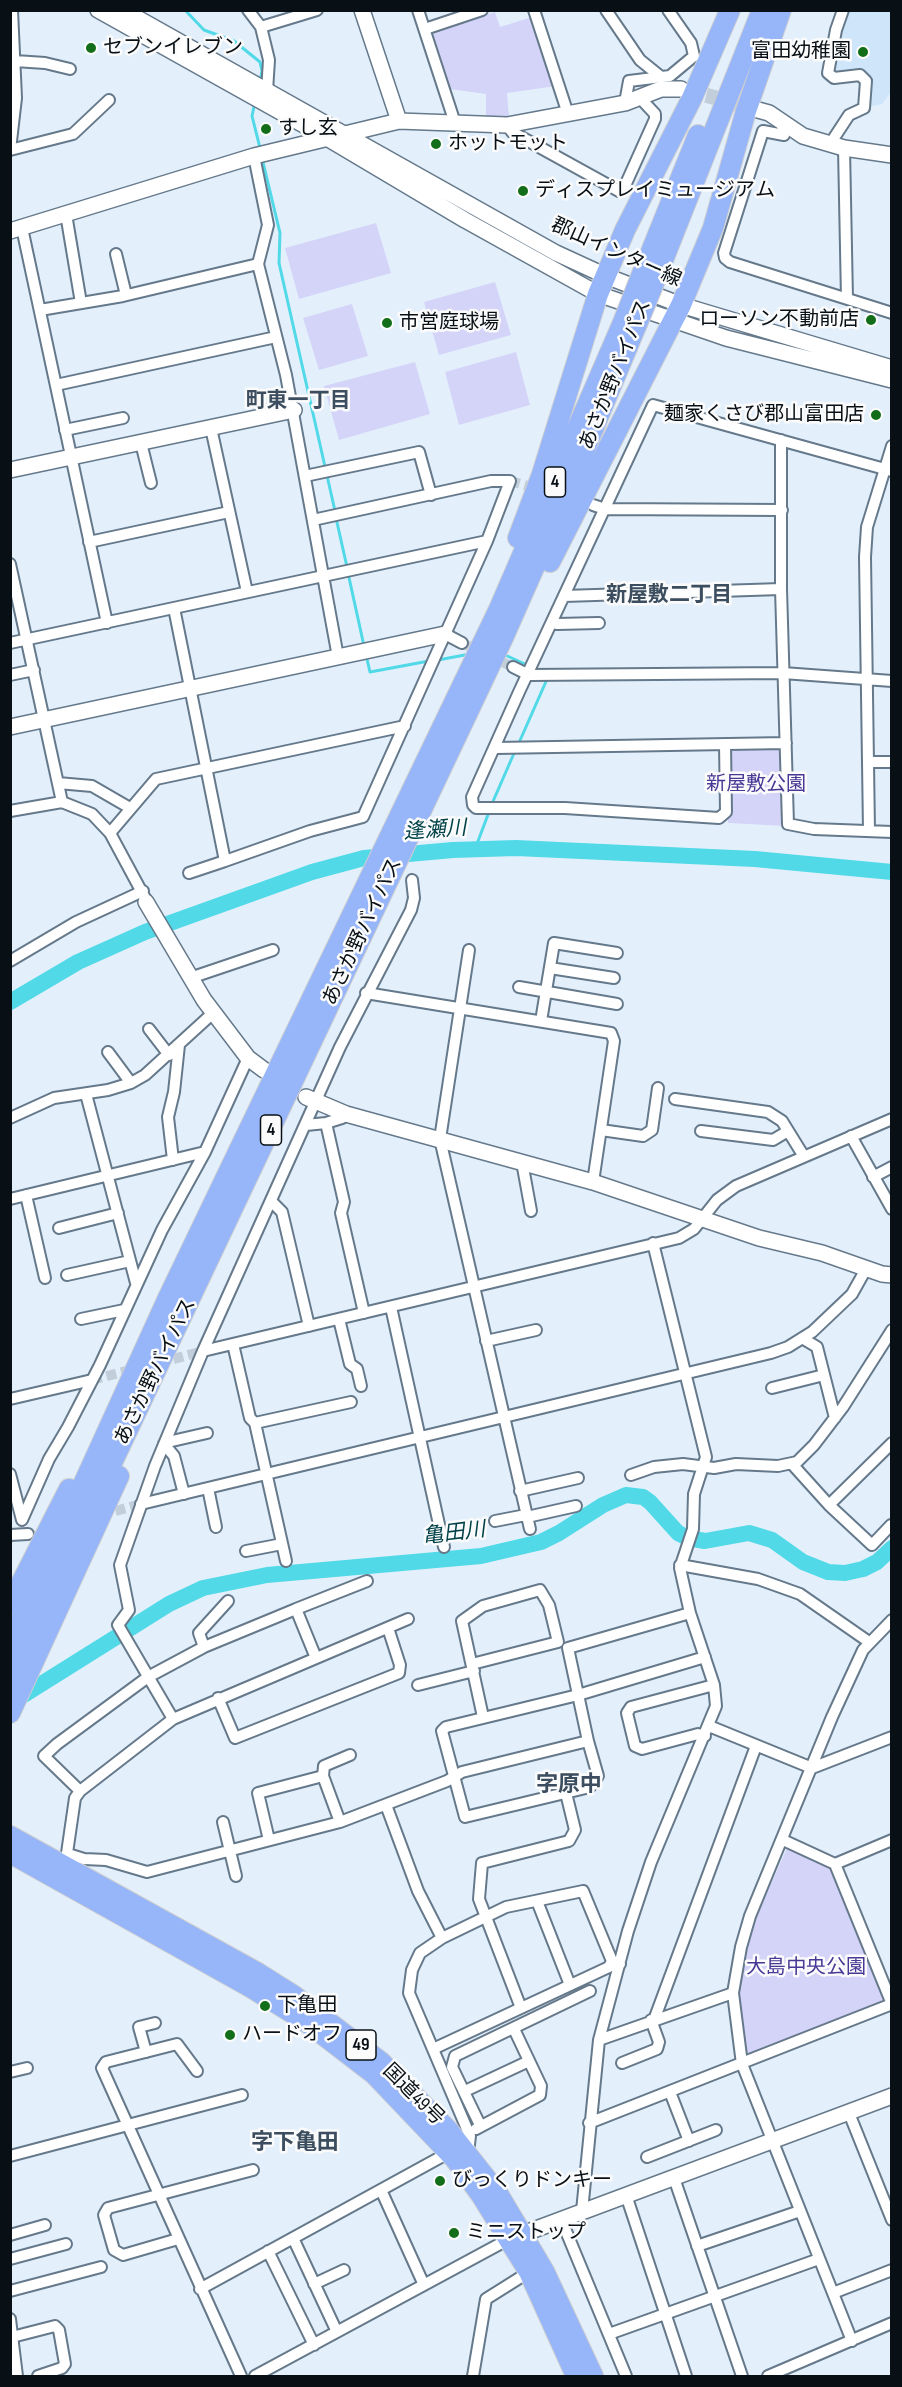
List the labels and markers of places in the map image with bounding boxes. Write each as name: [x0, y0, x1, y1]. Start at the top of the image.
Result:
place label: セブンイレブン: [103, 36, 243, 60]
place label: 富田幼稚園: [751, 40, 851, 64]
marker: セブンイレブン: [84, 41, 98, 55]
marker: 富田幼稚園: [856, 45, 870, 59]
place label: すし玄: [278, 117, 338, 141]
marker: すし玄: [259, 122, 273, 136]
place label: ホットモット: [448, 132, 568, 156]
marker: ホットモット: [429, 137, 443, 151]
place label: ディスプレイミュージアム: [535, 179, 775, 203]
marker: ディスプレイミュージアム: [516, 184, 530, 198]
place label: ローソン不動前店: [699, 308, 859, 332]
place label: 市営庭球場: [399, 311, 499, 335]
marker: ローソン不動前店: [864, 313, 878, 327]
marker: 市営庭球場: [380, 316, 394, 330]
place label: 麺家くさび郡山富田店: [664, 403, 864, 427]
marker: 麺家くさび郡山富田店: [869, 408, 883, 422]
place label: 下亀田: [277, 1994, 337, 2018]
marker: 下亀田: [258, 1999, 272, 2013]
place label: ハードオフ: [242, 2023, 342, 2047]
marker: ハードオフ: [223, 2028, 237, 2042]
place label: びっくりドンキー: [452, 2169, 612, 2193]
marker: びっくりドンキー: [433, 2174, 447, 2188]
place label: ミニストップ: [466, 2221, 586, 2245]
marker: ミニストップ: [447, 2226, 461, 2240]

